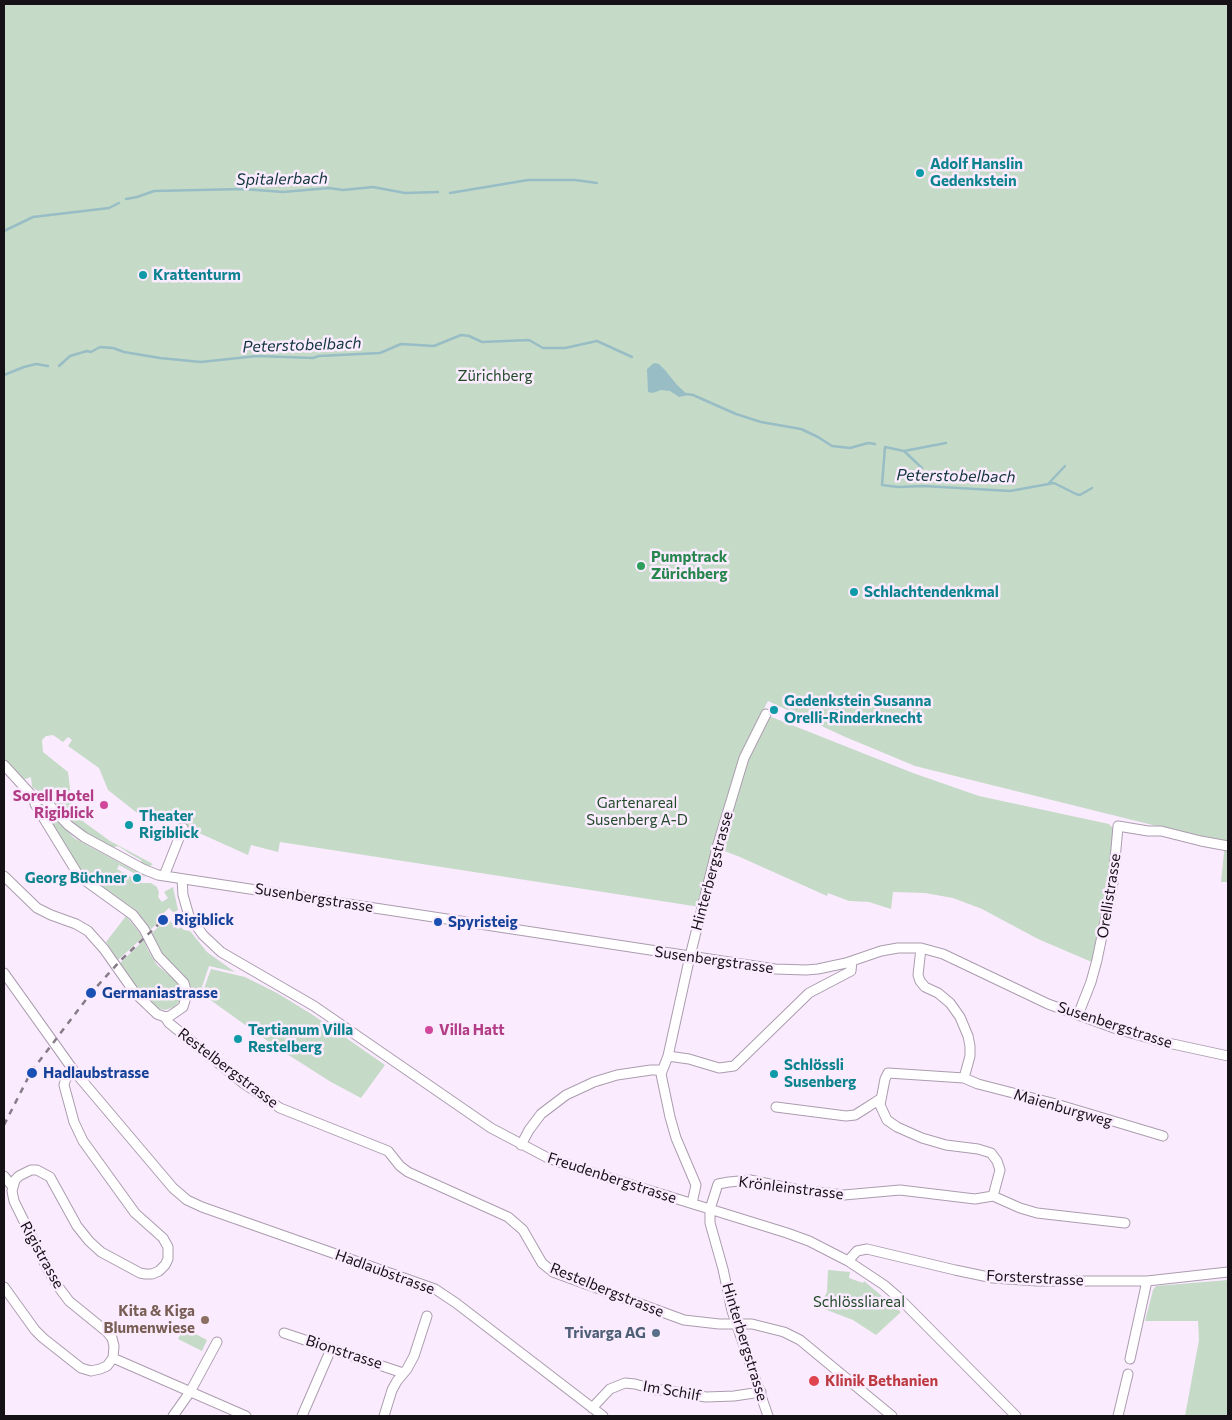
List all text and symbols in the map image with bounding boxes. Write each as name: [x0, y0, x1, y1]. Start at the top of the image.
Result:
place label: Adolf Hanslin Gedenkstein: [930, 155, 1023, 190]
marker: Adolf Hanslin Gedenkstein: [914, 167, 926, 179]
water label: Spitalerbach: [236, 169, 328, 189]
place label: Krattenturm: [153, 266, 241, 284]
marker: Krattenturm: [137, 269, 149, 281]
water label: Peterstobelbach: [242, 333, 362, 357]
park label: Zürichberg: [457, 367, 533, 385]
water label: Peterstobelbach: [896, 465, 1016, 487]
place label: Pumptrack Zürichberg: [651, 548, 727, 583]
marker: Pumptrack Zürichberg: [635, 560, 647, 572]
place label: Schlachtendenkmal: [864, 583, 999, 601]
marker: Schlachtendenkmal: [848, 586, 860, 598]
place label: Gedenkstein Susanna Orelli-Rinderknecht: [784, 692, 931, 727]
marker: Gedenkstein Susanna Orelli-Rinderknecht: [768, 704, 780, 716]
place label: Sorell Hotel Rigiblick: [13, 787, 94, 822]
park label: Gartenareal Susenberg A-D: [586, 794, 688, 829]
marker: Sorell Hotel Rigiblick: [98, 799, 110, 811]
place label: Theater Rigiblick: [139, 807, 199, 842]
street label: Hinterbergstrasse: [687, 809, 737, 933]
marker: Theater Rigiblick: [123, 819, 135, 831]
street label: Orellistrasse: [1093, 852, 1125, 940]
place label: Georg Büchner: [25, 869, 127, 887]
marker: Georg Büchner: [131, 872, 143, 884]
street label: Susenbergstrasse: [254, 880, 374, 916]
place label: Rigiblick: [174, 911, 234, 929]
marker: Rigiblick: [156, 913, 170, 927]
place label: Spyristeig: [448, 913, 518, 931]
marker: Spyristeig: [432, 916, 444, 928]
street label: Susenbergstrasse: [654, 943, 774, 977]
place label: Germaniastrasse: [102, 984, 218, 1002]
marker: Germaniastrasse: [84, 986, 98, 1000]
street label: Susenbergstrasse: [1055, 998, 1175, 1052]
place label: Tertianum Villa Restelberg: [248, 1021, 353, 1056]
place label: Villa Hatt: [439, 1021, 505, 1039]
street label: Restelbergstrasse: [174, 1024, 282, 1112]
marker: Villa Hatt: [423, 1024, 435, 1036]
marker: Tertianum Villa Restelberg: [232, 1033, 244, 1045]
place label: Schlössli Susenberg: [784, 1056, 856, 1091]
place label: Hadlaubstrasse: [43, 1064, 149, 1082]
marker: Hadlaubstrasse: [25, 1066, 39, 1080]
marker: Schlössli Susenberg: [768, 1068, 780, 1080]
street label: Maienburgweg: [1012, 1085, 1114, 1131]
street label: Freudenbergstrasse: [545, 1149, 679, 1207]
street label: Krönleinstrasse: [737, 1173, 845, 1203]
street label: Rigistrasse: [16, 1218, 68, 1292]
street label: Hadlaubstrasse: [333, 1246, 437, 1298]
street label: Restelbergstrasse: [547, 1259, 667, 1321]
street label: Forsterstrasse: [986, 1266, 1084, 1290]
street label: Hinterbergstrasse: [718, 1281, 772, 1403]
park label: Schlössliareal: [813, 1293, 905, 1311]
place label: Kita & Kiga Blumenwiese: [104, 1302, 195, 1337]
marker: Kita & Kiga Blumenwiese: [199, 1314, 211, 1326]
place label: Trivarga AG: [565, 1324, 646, 1342]
marker: Trivarga AG: [650, 1327, 662, 1339]
street label: Bionstrasse: [304, 1331, 384, 1373]
place label: Klinik Bethanien: [825, 1372, 938, 1390]
marker: Klinik Bethanien: [807, 1374, 821, 1388]
street label: Im Schilf: [642, 1377, 702, 1405]

